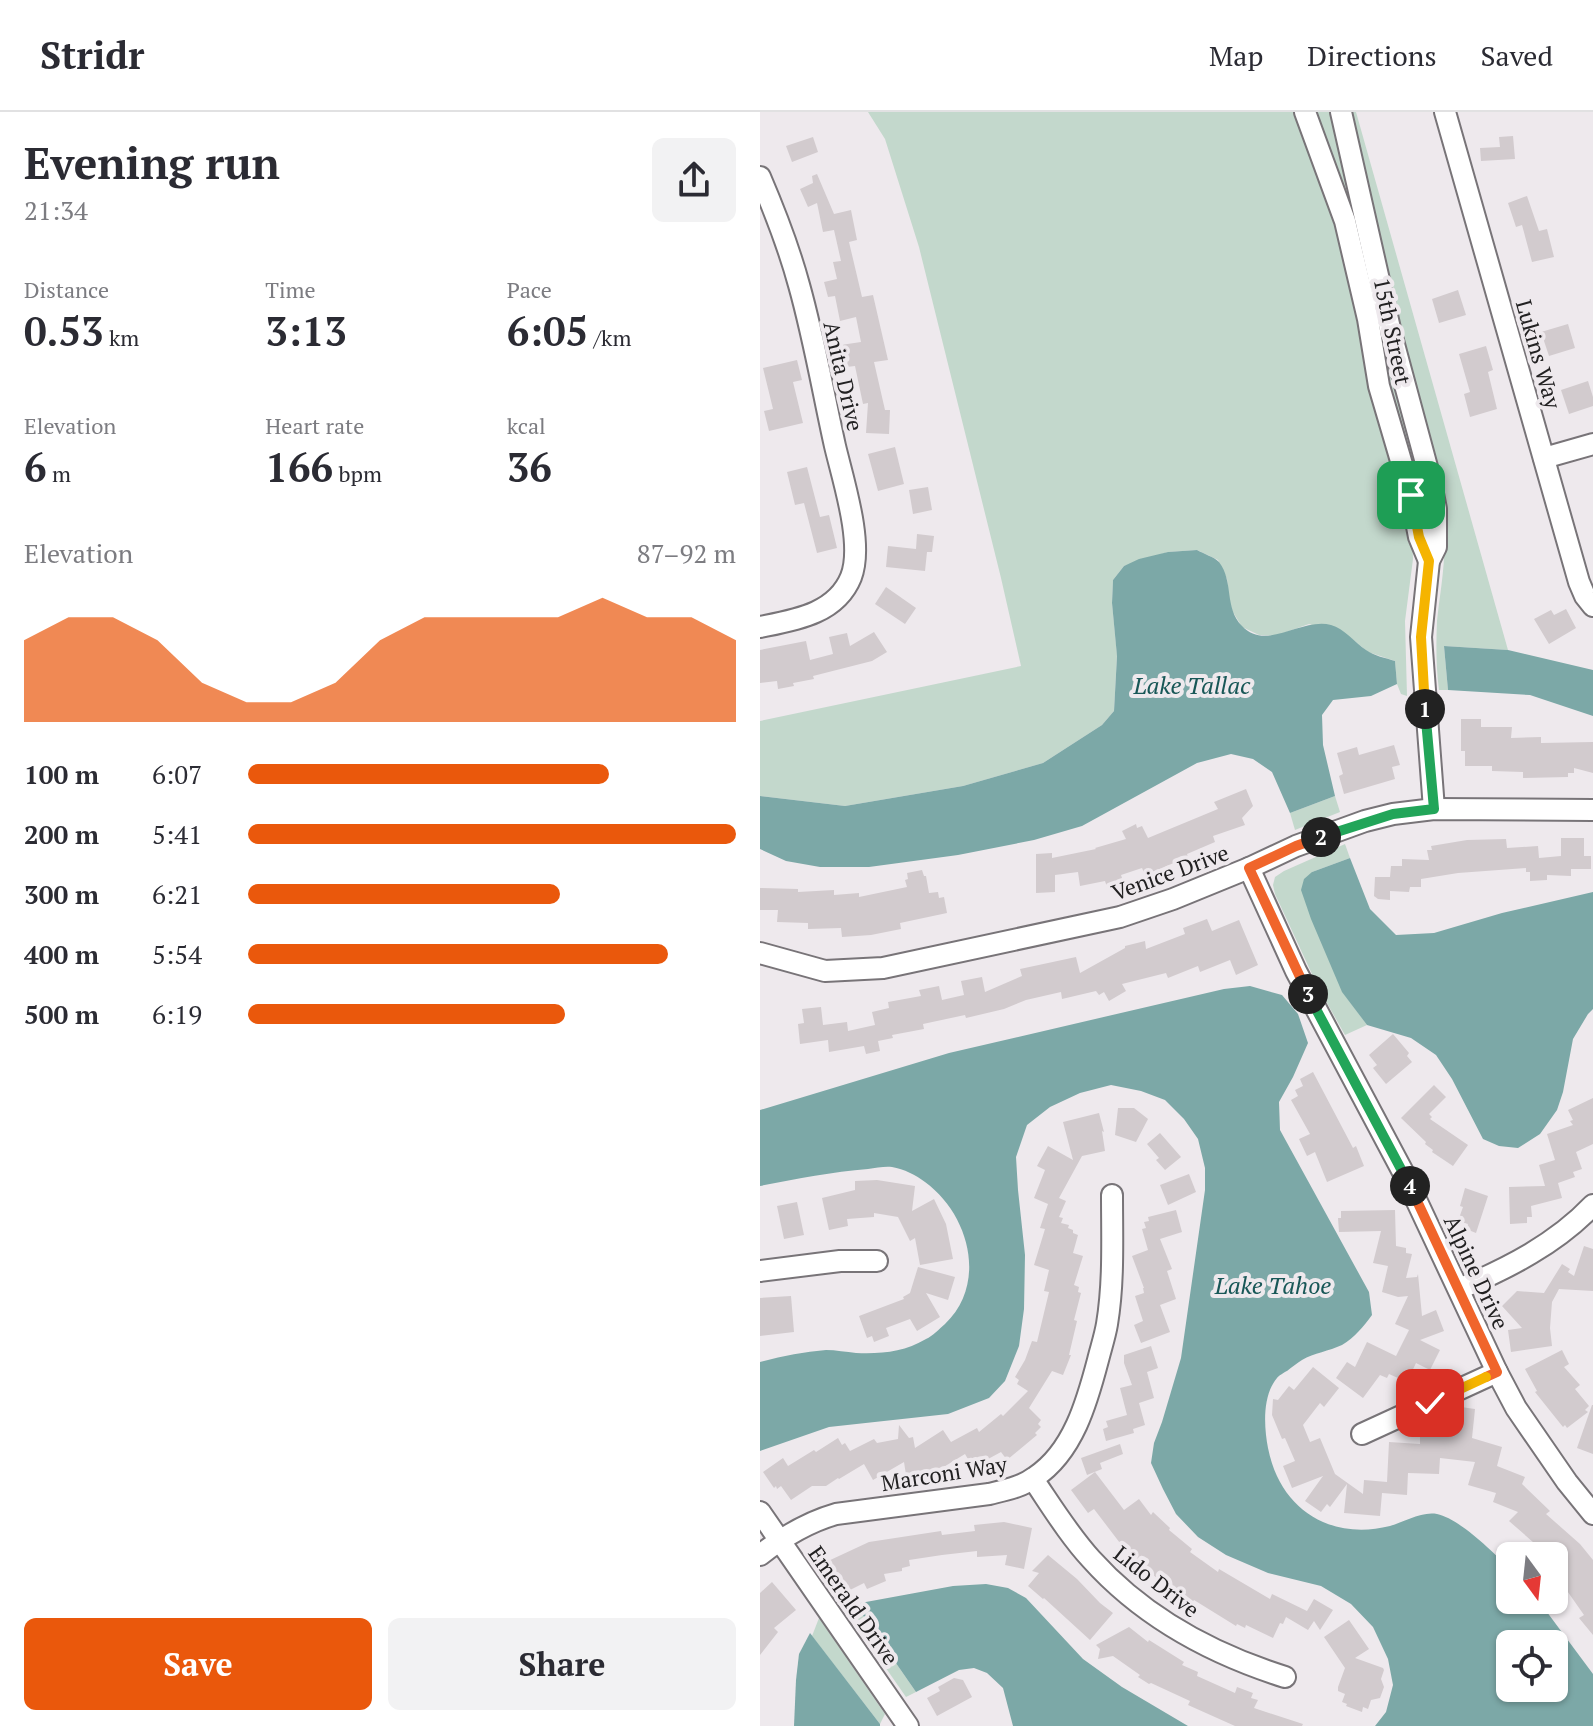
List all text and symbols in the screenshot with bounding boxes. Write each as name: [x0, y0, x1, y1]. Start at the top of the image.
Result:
text: Stridr: [40, 30, 145, 80]
text: Map: [1209, 37, 1263, 74]
text: Directions: [1307, 37, 1437, 74]
text: Saved: [1481, 37, 1553, 74]
text: Evening run: [24, 133, 280, 192]
button: share: [652, 138, 736, 222]
text: 21:34: [24, 193, 88, 227]
text: Distance: [24, 275, 109, 304]
text: Time: [265, 275, 316, 304]
text: Pace: [507, 275, 552, 304]
street label: 15th Street: [1368, 275, 1418, 387]
street label: Lukins Way: [1510, 296, 1569, 413]
text: 0.53: [24, 304, 104, 357]
text: 3:13: [265, 304, 347, 357]
text: 6:05: [507, 304, 588, 357]
street label: Anita Drive: [817, 318, 871, 434]
text: km: [104, 323, 139, 352]
text: /km: [588, 323, 631, 352]
text: Elevation: [24, 411, 116, 440]
text: Heart rate: [265, 411, 364, 440]
text: kcal: [507, 411, 546, 440]
text: 6: [24, 440, 47, 493]
text: 166: [265, 440, 333, 493]
text: 36: [507, 440, 552, 493]
text: m: [47, 459, 71, 488]
text: bpm: [333, 459, 382, 488]
pin: [1377, 461, 1445, 529]
icon: arrive: [1389, 473, 1433, 517]
text: Elevation: [24, 536, 133, 570]
text: 87–92 m: [637, 536, 736, 570]
water label: Lake Tallac: [1133, 669, 1251, 701]
pin: 1: [1405, 689, 1445, 729]
text: 1: [1419, 694, 1431, 723]
text: 100 m: [24, 757, 99, 791]
text: 6:07: [152, 757, 202, 791]
text: 200 m: [24, 817, 99, 851]
text: 5:41: [152, 817, 202, 851]
pin: 2: [1301, 817, 1341, 857]
text: 2: [1315, 822, 1327, 851]
street label: Venice Drive: [1107, 837, 1233, 907]
text: 300 m: [24, 877, 99, 911]
text: 6:21: [152, 877, 202, 911]
text: 400 m: [24, 937, 99, 971]
text: 5:54: [152, 937, 202, 971]
pin: 3: [1288, 974, 1328, 1014]
text: 3: [1302, 979, 1314, 1008]
text: 500 m: [24, 997, 99, 1031]
text: 6:19: [152, 997, 202, 1031]
pin: 4: [1390, 1166, 1430, 1206]
text: 4: [1404, 1171, 1416, 1200]
street label: Alpine Drive: [1438, 1210, 1516, 1334]
water label: Lake Tahoe: [1214, 1269, 1331, 1301]
pin: [1396, 1369, 1464, 1437]
icon: check: [1408, 1381, 1452, 1425]
street label: Marconi Way: [879, 1449, 1010, 1497]
street label: Lido Drive: [1108, 1539, 1206, 1623]
street label: Emerald Drive: [802, 1540, 906, 1670]
north arrow: [1496, 1542, 1568, 1614]
map controls: [1496, 1542, 1568, 1702]
button: Save: [24, 1618, 372, 1710]
button: Share: [388, 1618, 736, 1710]
button: locate: [1496, 1630, 1568, 1702]

